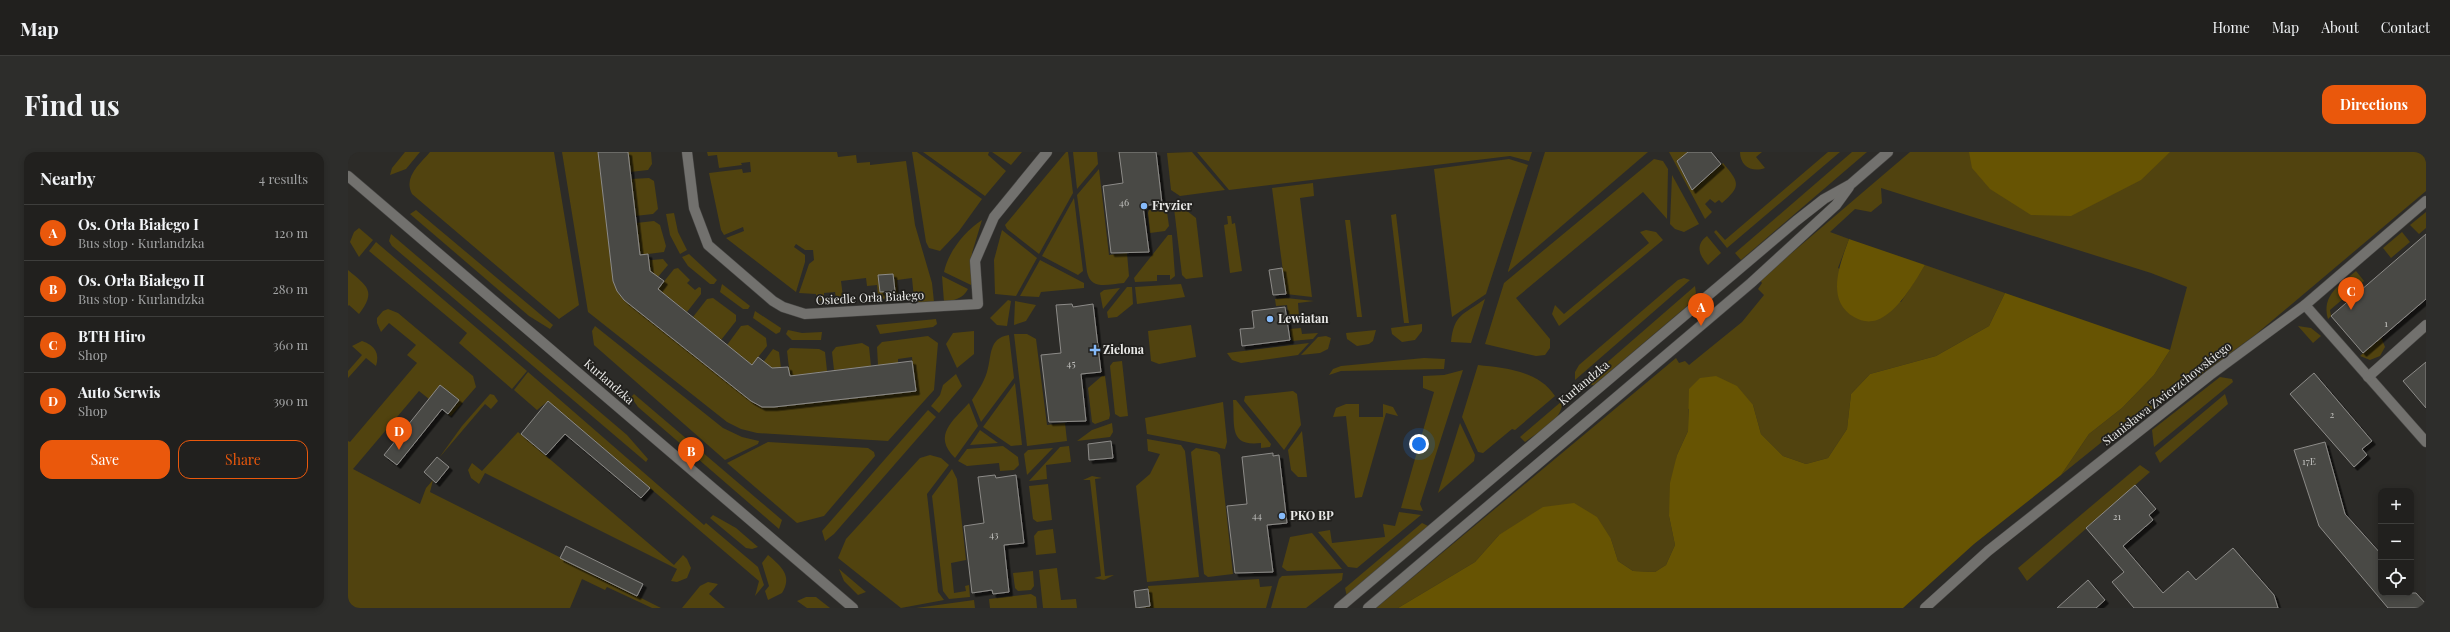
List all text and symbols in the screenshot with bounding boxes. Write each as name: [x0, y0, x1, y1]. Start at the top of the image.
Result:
text: Map: [20, 15, 59, 41]
text: Home: [2212, 18, 2250, 37]
text: Map: [2272, 18, 2299, 37]
text: About: [2321, 18, 2359, 37]
text: Contact: [2381, 18, 2430, 37]
button: Directions: [2322, 85, 2426, 124]
text: Find us: [24, 86, 120, 123]
text: Nearby: [40, 167, 95, 189]
text: 4 results: [259, 170, 308, 187]
house number: 46: [1119, 195, 1129, 209]
place label: Fryzier: [1152, 197, 1192, 213]
marker: Fryzier: [1139, 201, 1149, 211]
text: Os. Orła Białego I: [78, 214, 199, 234]
text: A: [49, 224, 57, 241]
text: 120 m: [274, 224, 308, 241]
text: Bus stop · Kurlandzka: [78, 234, 204, 251]
text: Os. Orła Białego II: [78, 270, 205, 290]
pin: C: [2338, 277, 2364, 310]
text: B: [49, 280, 57, 297]
text: 280 m: [272, 280, 308, 297]
street label: Osiedle Orła Białego: [815, 286, 925, 308]
text: Bus stop · Kurlandzka: [78, 290, 204, 307]
pin: A: [1688, 293, 1714, 326]
place label: Lewiatan: [1278, 310, 1329, 326]
marker: Lewiatan: [1265, 314, 1275, 324]
house number: 1: [2384, 316, 2388, 330]
text: BTH Hiro: [78, 326, 146, 346]
text: C: [48, 336, 58, 353]
text: 360 m: [273, 336, 308, 353]
street label: Stanisława Zwierzchowskiego: [2099, 337, 2235, 449]
place label: Zielona: [1103, 341, 1145, 357]
marker: Zielona: [1090, 345, 1100, 355]
text: Shop: [78, 346, 107, 363]
street label: Kurlandzka: [581, 355, 638, 408]
house number: 45: [1066, 356, 1076, 370]
street label: Kurlandzka: [1555, 356, 1612, 408]
text: Auto Serwis: [78, 382, 161, 402]
text: D: [48, 392, 58, 409]
text: 390 m: [273, 392, 308, 409]
text: Shop: [78, 402, 107, 419]
house number: 2: [2330, 407, 2335, 421]
pin: D: [386, 417, 412, 450]
your location: [1409, 434, 1429, 454]
pin: B: [678, 437, 704, 470]
button: Save: [40, 440, 170, 479]
button: Share: [178, 440, 308, 479]
house number: 17E: [2302, 454, 2316, 468]
map controls: [2378, 488, 2414, 596]
button: +: [2378, 488, 2414, 524]
place label: PKO BP: [1290, 507, 1334, 523]
house number: 44: [1252, 508, 1262, 522]
house number: 21: [2113, 509, 2122, 523]
marker: PKO BP: [1277, 511, 1287, 521]
button: −: [2378, 524, 2414, 560]
house number: 43: [989, 527, 999, 541]
button: locate: [2378, 560, 2414, 596]

